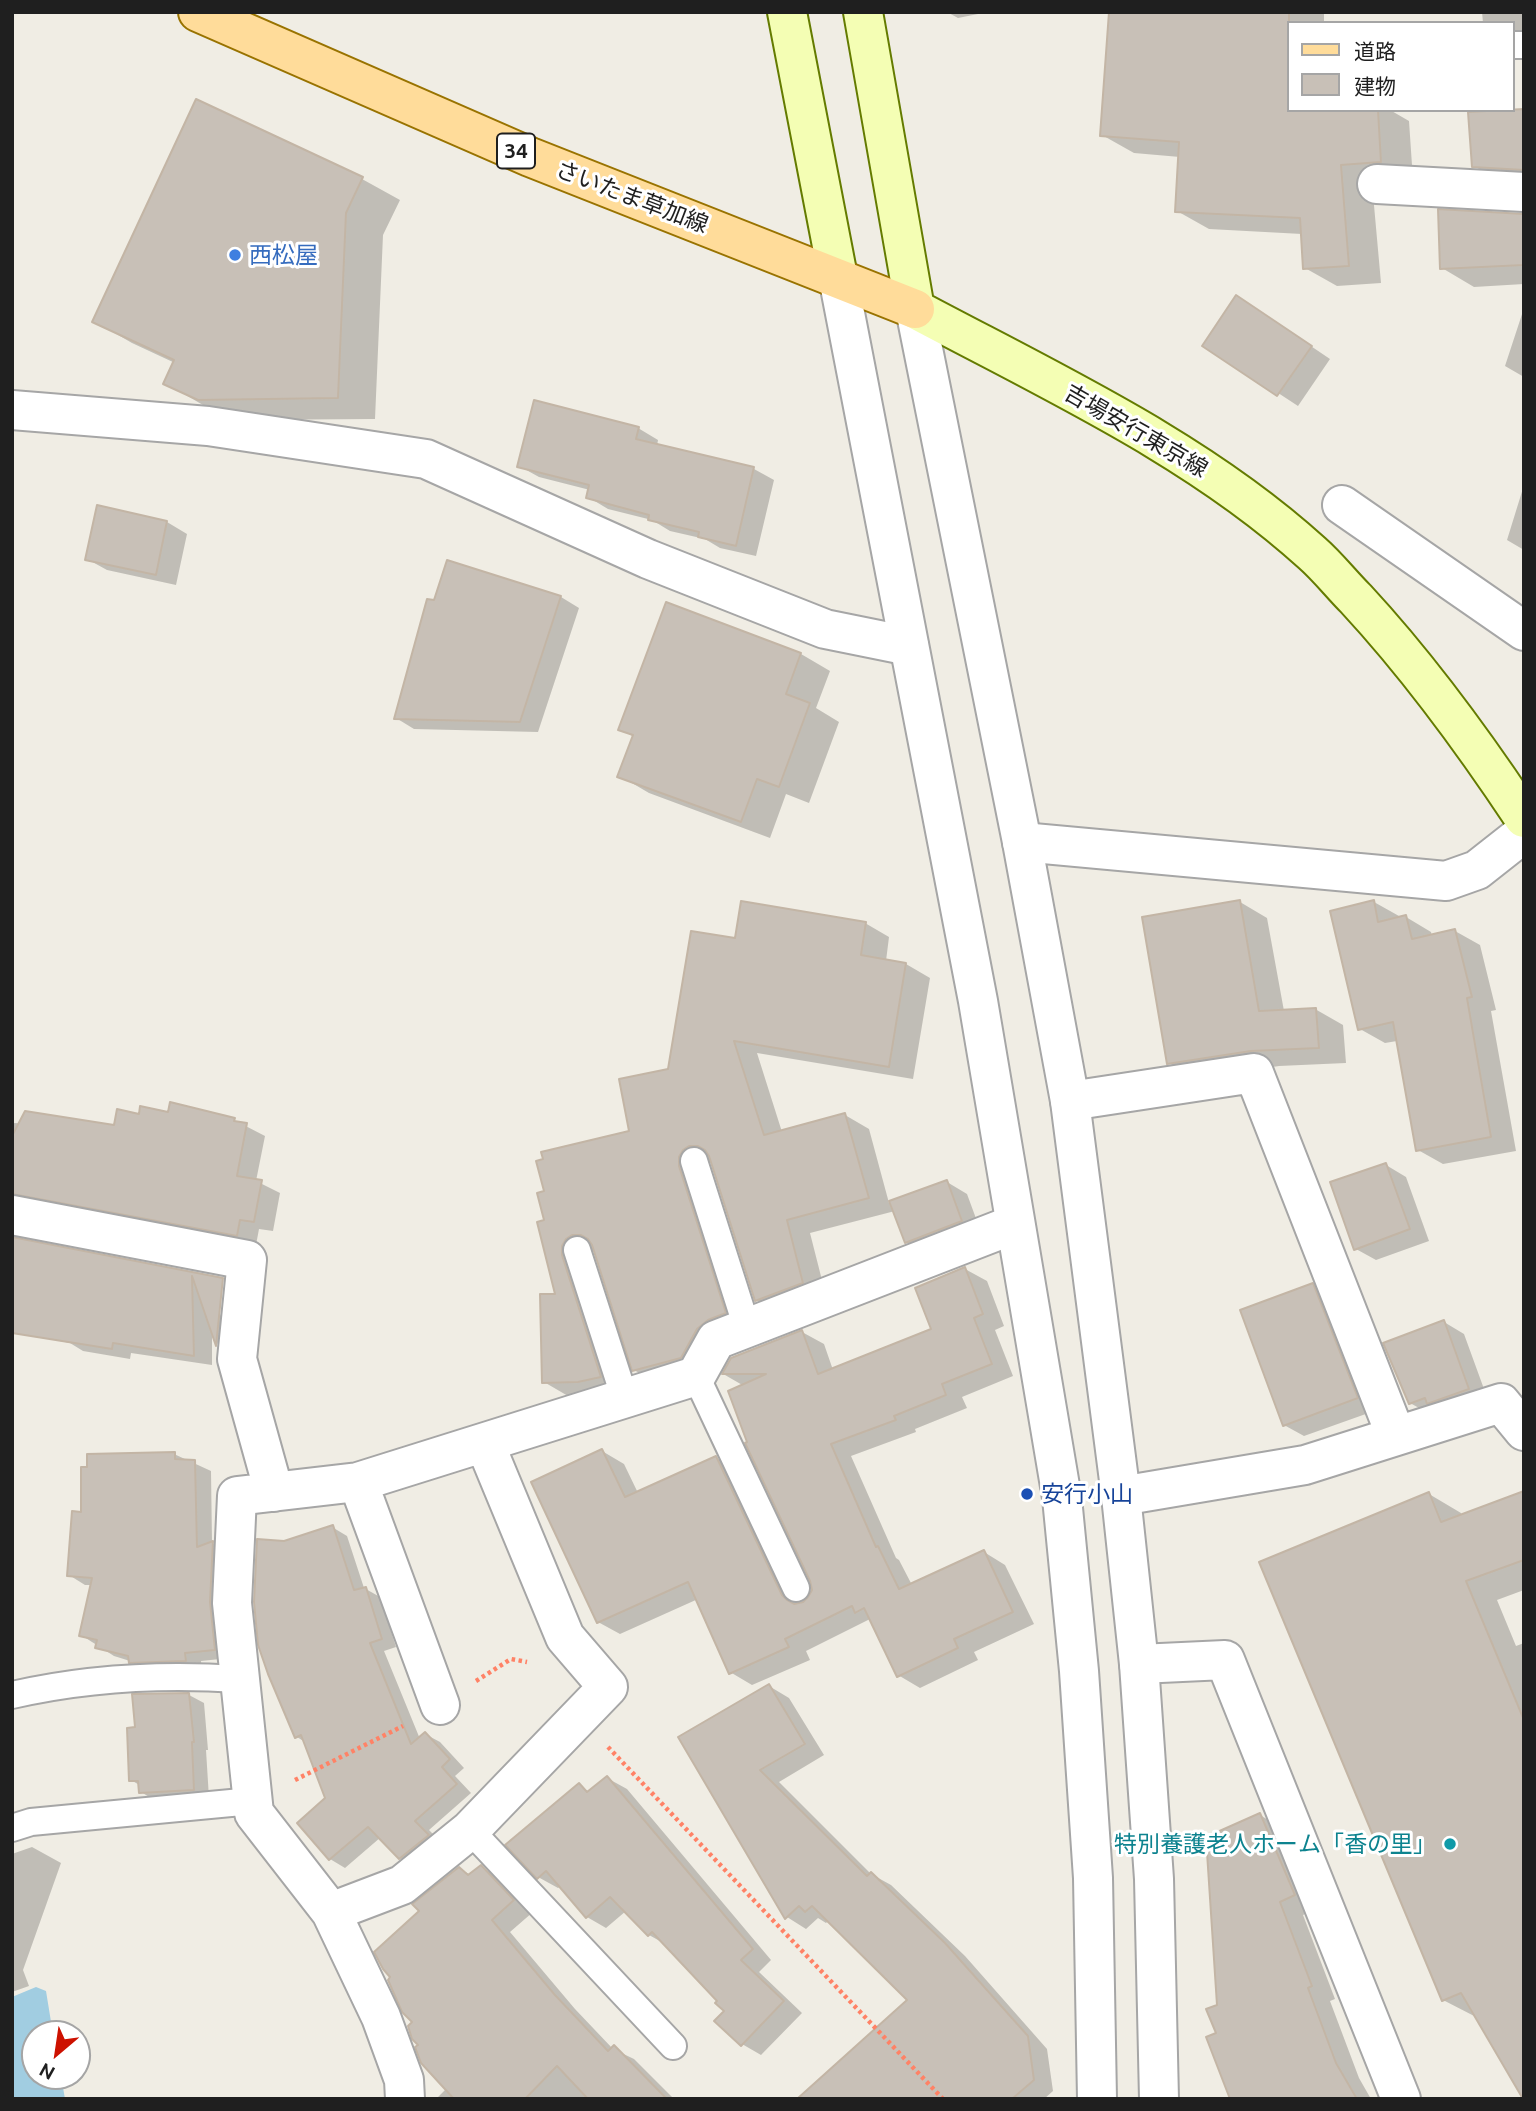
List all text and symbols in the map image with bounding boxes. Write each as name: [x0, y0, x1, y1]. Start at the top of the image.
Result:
legend: [1288, 21, 1515, 112]
text: 道路: [1354, 39, 1396, 63]
text: 建物: [1354, 74, 1396, 98]
road number: 34: [497, 134, 535, 168]
street label: さいたま草加線: [552, 155, 712, 239]
place label: 西松屋: [249, 241, 318, 269]
marker: 西松屋: [227, 247, 243, 263]
street label: 吉場安行東京線: [1059, 379, 1213, 483]
place label: 安行小山: [1041, 1480, 1133, 1508]
marker: 安行小山: [1019, 1486, 1035, 1502]
place label: 特別養護老人ホーム「香の里」: [1114, 1830, 1436, 1858]
marker: 特別養護老人ホーム「香の里」: [1442, 1836, 1458, 1852]
north arrow: [21, 2020, 91, 2090]
text: N: [35, 2059, 58, 2085]

